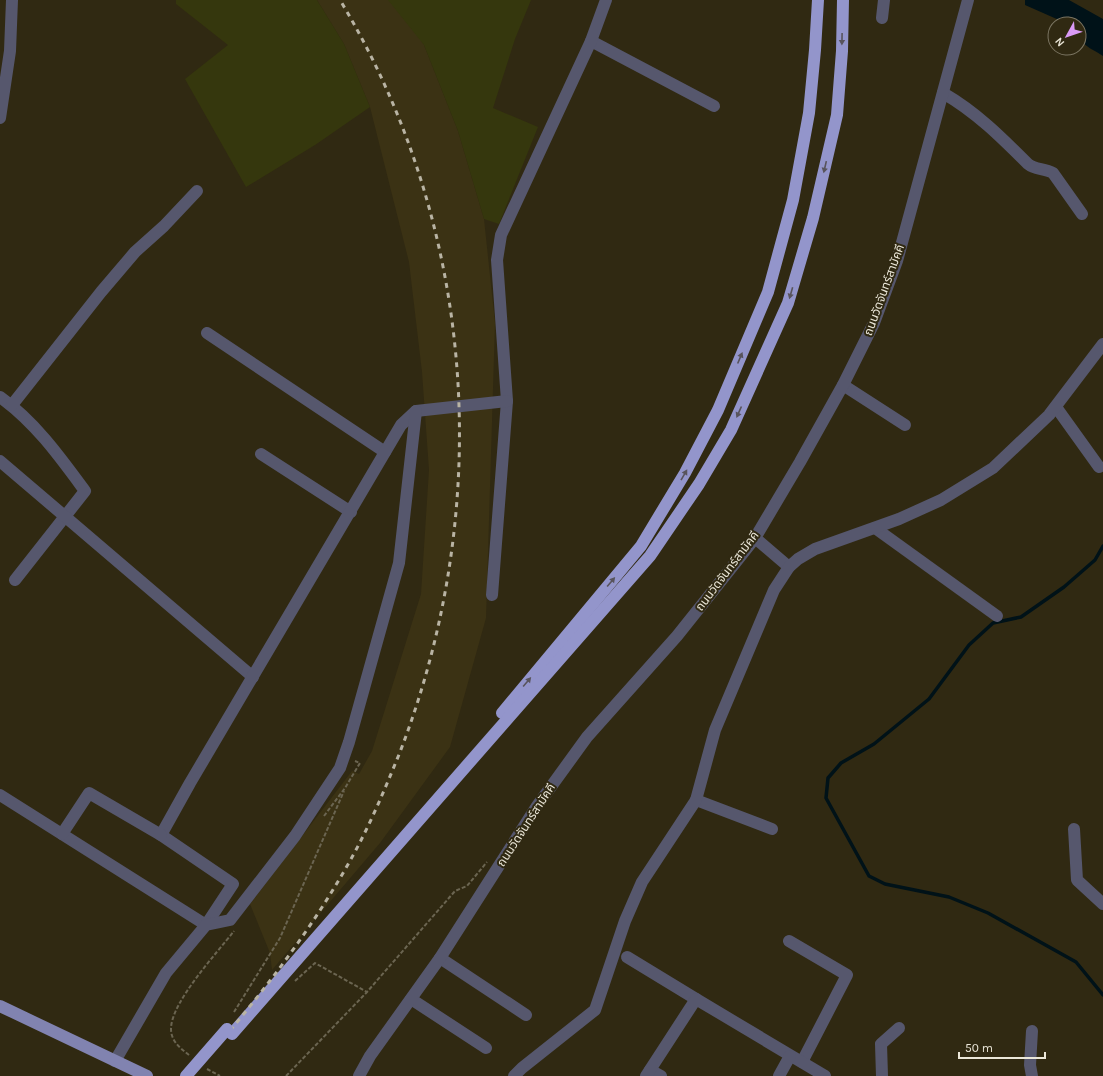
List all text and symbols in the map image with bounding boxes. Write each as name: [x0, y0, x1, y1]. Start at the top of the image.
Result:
north arrow: [1047, 16, 1087, 56]
one-way arrow: [839, 33, 845, 46]
text: N: [1052, 35, 1067, 49]
one-way arrow: [821, 161, 827, 174]
street label: ถนนวัดจันทร์สามัคคี: [861, 243, 907, 337]
one-way arrow: [788, 287, 794, 299]
one-way arrow: [737, 353, 743, 364]
one-way arrow: [736, 406, 742, 417]
one-way arrow: [680, 470, 687, 481]
street label: ถนนวัดจันทร์สามัคคี: [693, 528, 761, 614]
one-way arrow: [606, 577, 615, 588]
one-way arrow: [523, 677, 532, 688]
street label: ถนนวัดจันทร์สามัคคี: [494, 781, 558, 869]
scale bar: [959, 1034, 1045, 1060]
text: 50 m: [965, 1041, 993, 1055]

